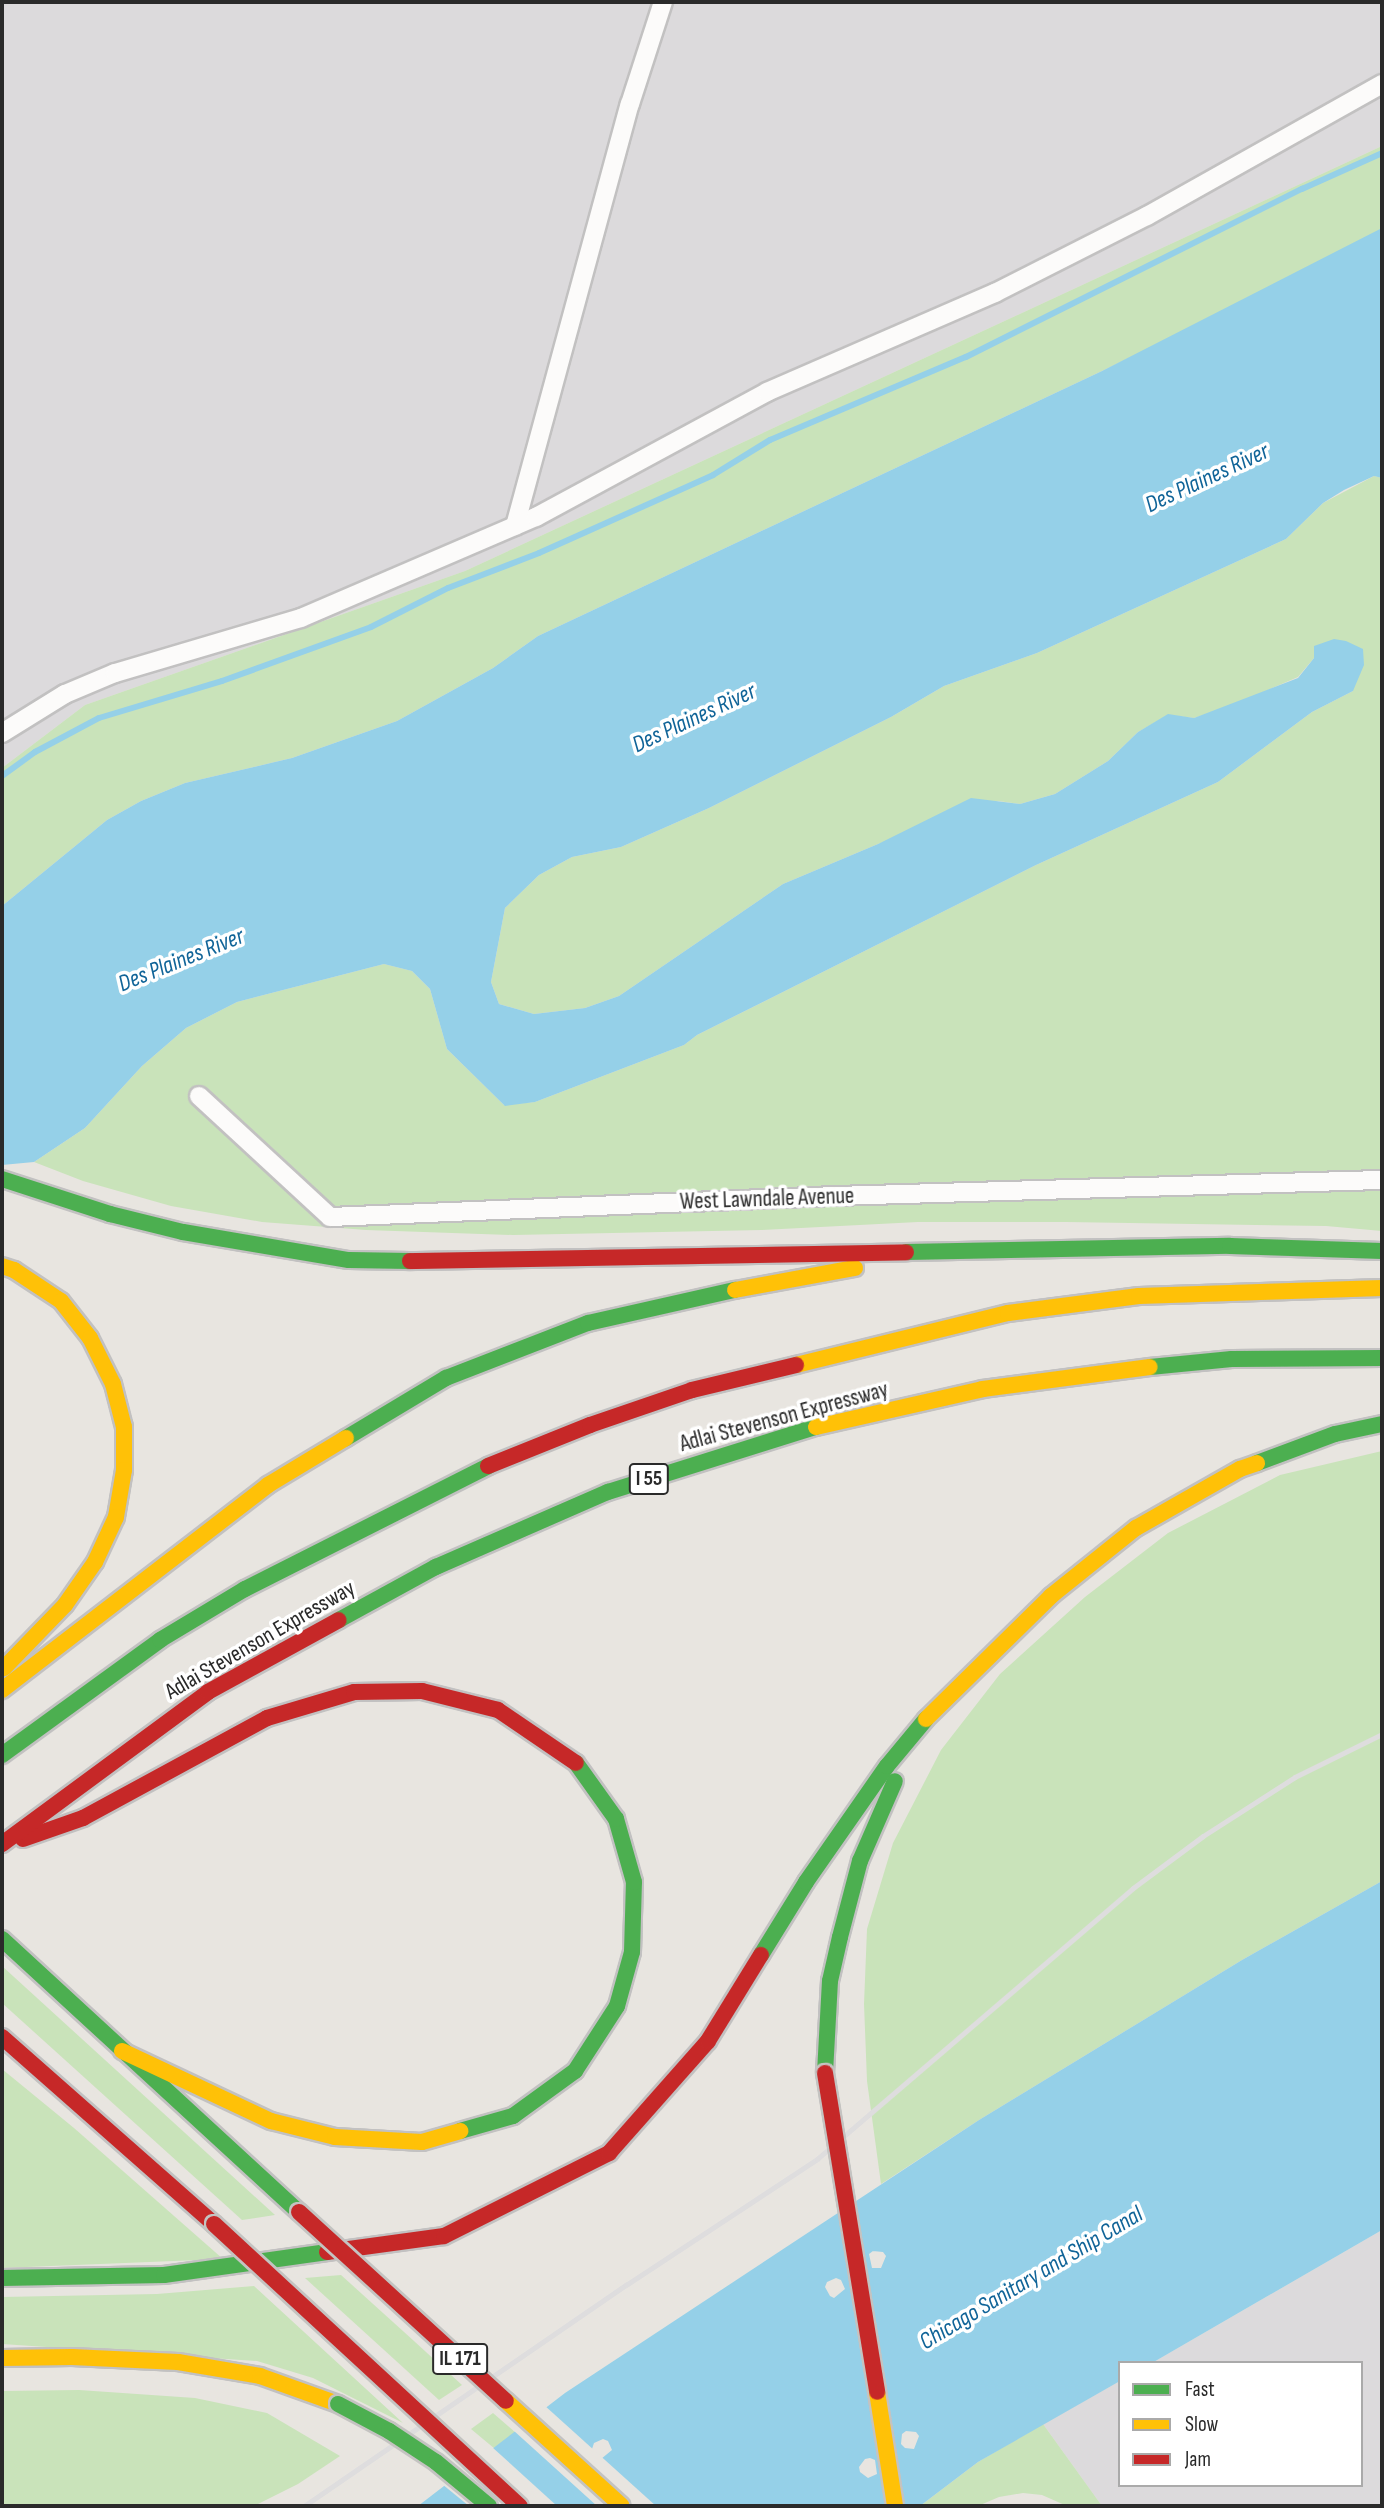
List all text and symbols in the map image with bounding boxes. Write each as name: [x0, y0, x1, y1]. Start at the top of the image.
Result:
water label: Des Plaines River: [1141, 437, 1273, 519]
water label: Des Plaines River: [628, 677, 760, 759]
water label: Des Plaines River: [114, 922, 248, 998]
street label: West Lawndale Avenue: [679, 1182, 855, 1216]
street label: Adlai Stevenson Expressway: [677, 1376, 891, 1458]
road number: I 55: [628, 1462, 670, 1496]
street label: Adlai Stevenson Expressway: [160, 1574, 360, 1706]
water label: Chicago Sanitary and Ship Canal: [914, 2200, 1148, 2356]
road number: IL 171: [432, 2342, 488, 2376]
legend: [1118, 2361, 1363, 2487]
text: Fast: [1185, 2377, 1215, 2402]
text: Slow: [1185, 2412, 1218, 2437]
text: Jam: [1185, 2447, 1211, 2472]

